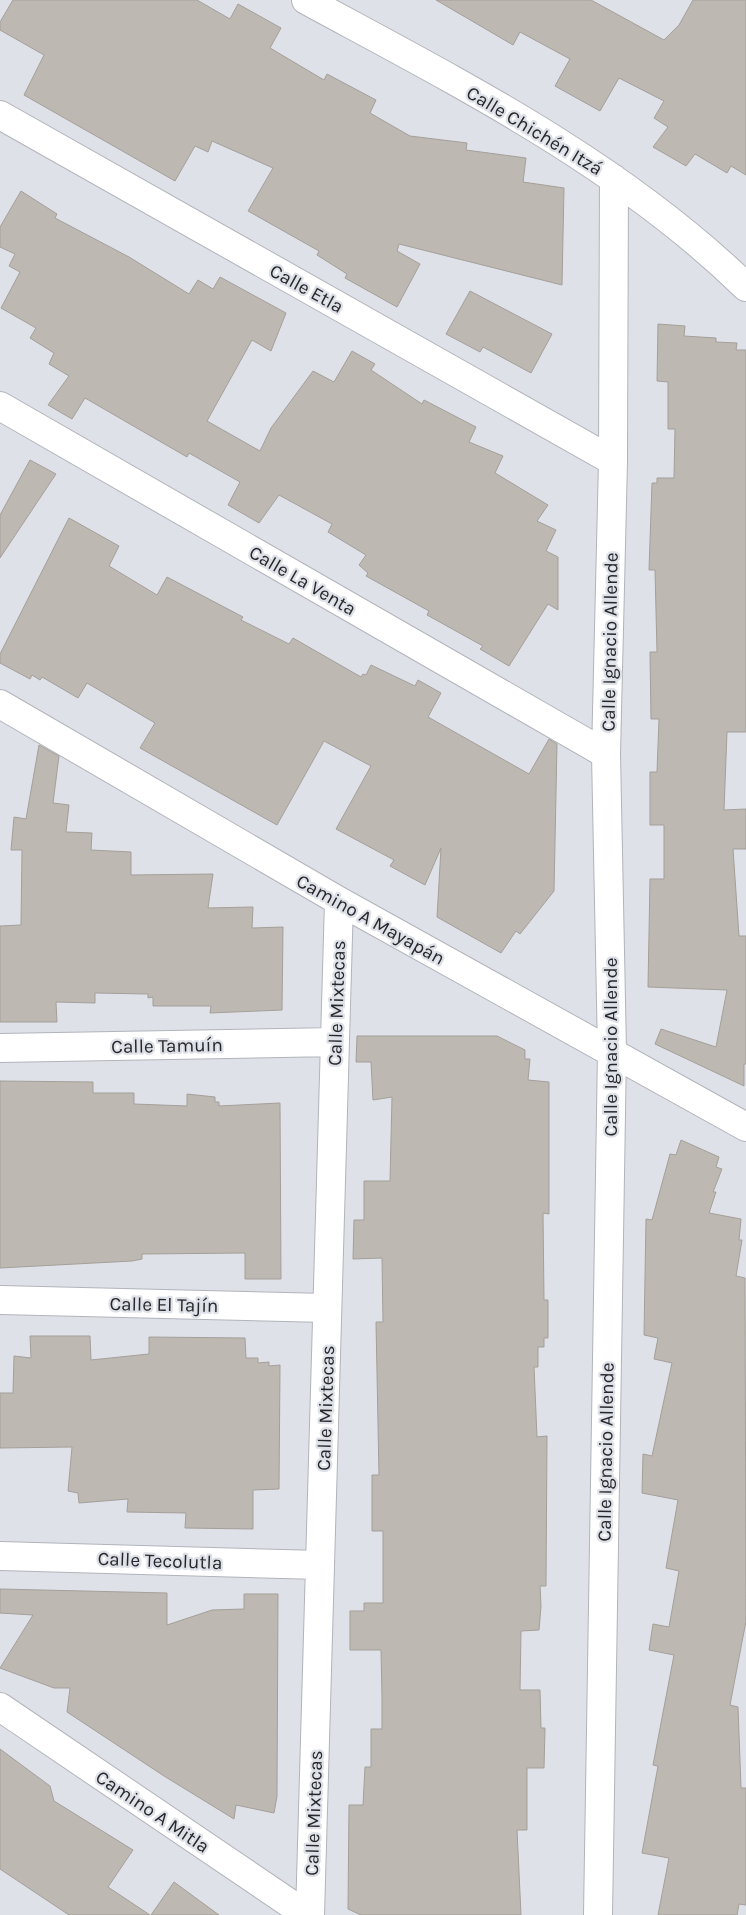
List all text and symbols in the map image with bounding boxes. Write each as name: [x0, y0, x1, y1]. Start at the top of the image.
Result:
street label: Calle Chichén Itzá: [462, 82, 606, 180]
street label: Calle Etla: [266, 260, 347, 318]
street label: Calle La Venta: [245, 541, 360, 620]
street label: Calle Ignacio Allende: [597, 552, 623, 732]
street label: Camino A Mayapán: [292, 870, 449, 970]
street label: Calle Mixtecas: [324, 940, 350, 1066]
street label: Calle Ignacio Allende: [600, 957, 622, 1137]
street label: Calle Tamuín: [111, 1034, 223, 1058]
street label: Calle El Tajín: [109, 1293, 219, 1317]
street label: Calle Mixtecas: [313, 1345, 339, 1471]
street label: Calle Ignacio Allende: [593, 1362, 619, 1542]
street label: Calle Tecolutla: [97, 1548, 223, 1574]
street label: Calle Mixtecas: [301, 1750, 327, 1876]
street label: Camino A Mitla: [92, 1766, 213, 1858]

